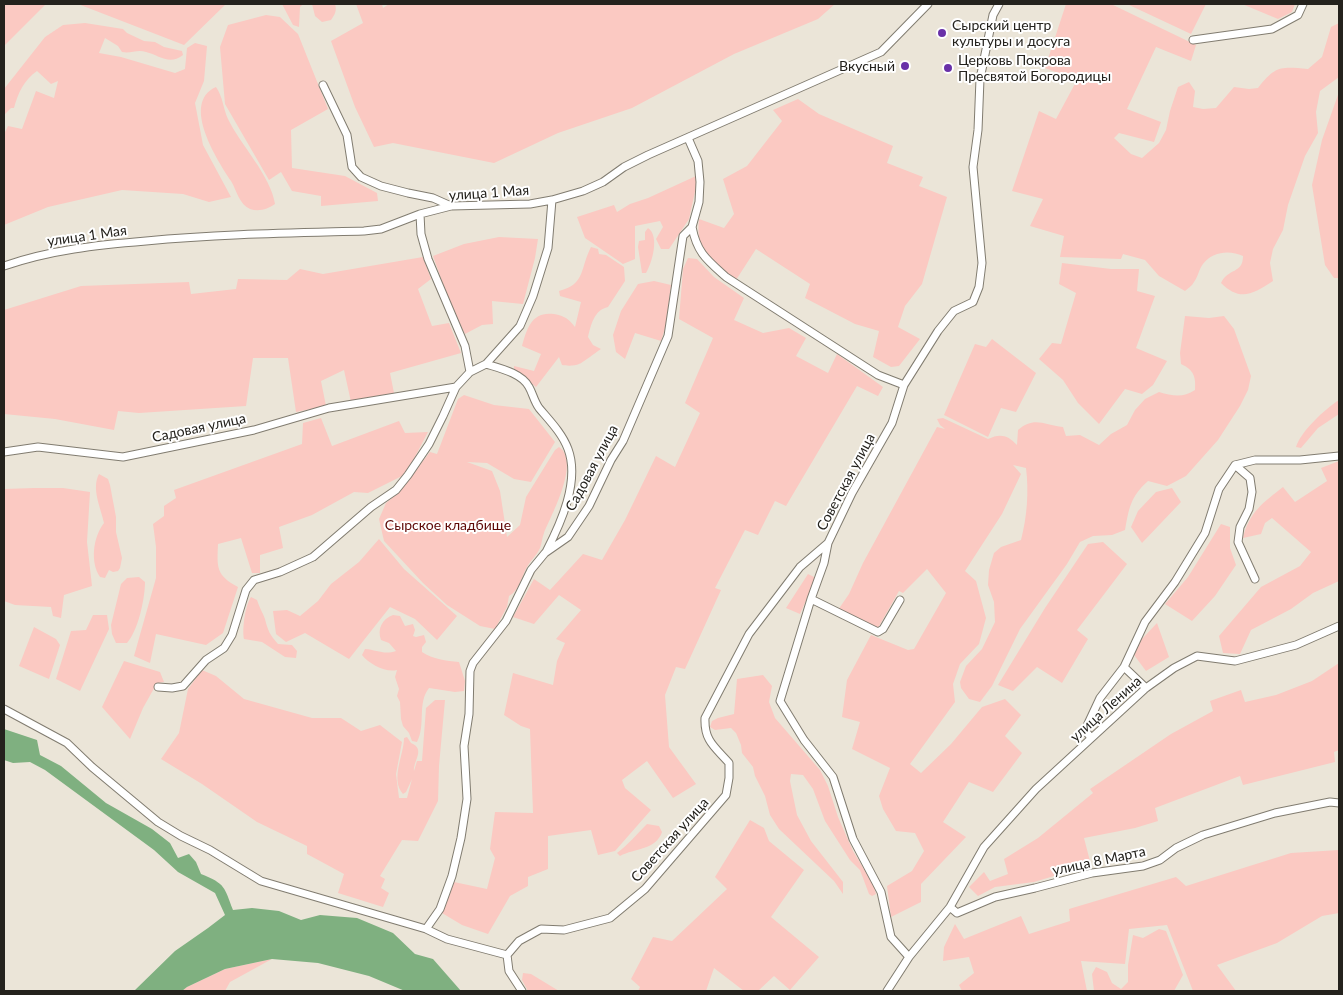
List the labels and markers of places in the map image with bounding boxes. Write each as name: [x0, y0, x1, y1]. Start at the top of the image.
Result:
place label: Сырский центр культуры и досуга: [952, 17, 1070, 49]
marker: Сырский центр культуры и досуга: [936, 27, 948, 39]
place label: Церковь Покрова Пресвятой Богородицы: [958, 52, 1111, 84]
place label: Вкусный: [839, 58, 895, 74]
marker: Вкусный: [899, 60, 911, 72]
marker: Церковь Покрова Пресвятой Богородицы: [942, 62, 954, 74]

